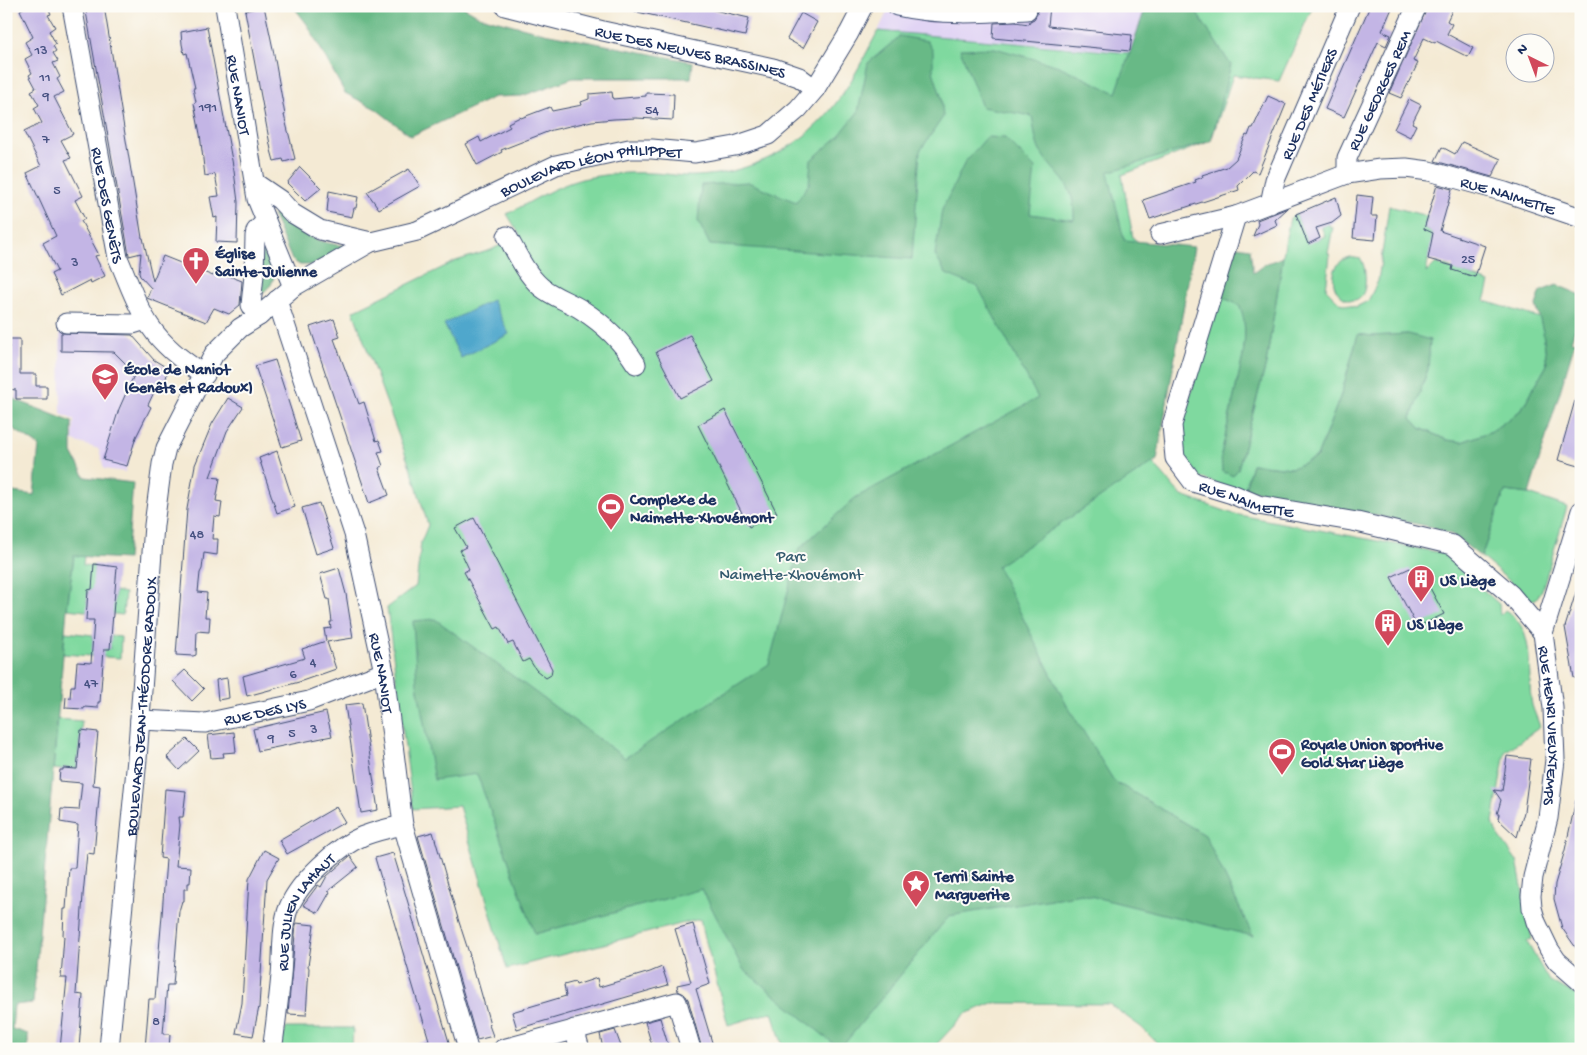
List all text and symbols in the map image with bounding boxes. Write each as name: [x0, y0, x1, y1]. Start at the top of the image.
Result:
street label: RUE DES NEUVES BRASSINES: [592, 23, 788, 85]
street label: RUE GEORGES REM: [1346, 27, 1418, 154]
north arrow: [1504, 32, 1554, 82]
text: N: [1514, 41, 1532, 60]
house number: 13: [34, 43, 47, 60]
street label: RUE DES MÉTIERS: [1279, 45, 1344, 164]
street label: RUE NANIOT: [220, 54, 252, 138]
house number: 11: [38, 70, 51, 87]
house number: 9: [41, 89, 50, 106]
house number: 191: [198, 100, 217, 117]
house number: 54: [645, 103, 659, 120]
house number: 7: [41, 132, 50, 149]
street label: BOULEVARD LÉON PHILIPPET: [497, 143, 683, 203]
street label: RUE DES GENÊTS: [85, 146, 126, 268]
street label: RUE NAIMETTE: [1458, 174, 1558, 222]
house number: 5: [53, 183, 61, 200]
place label: Église Sainte-Julienne: [215, 245, 318, 283]
church icon: Église Sainte-Julienne: [181, 246, 211, 285]
house number: 25: [1461, 252, 1475, 269]
house number: 3: [70, 255, 79, 272]
place label: École de Naniot (Genêts et Radoux): [124, 361, 253, 399]
school or university icon: École de Naniot (Genêts et Radoux): [90, 362, 120, 401]
street label: RUE NAIMETTE: [1196, 478, 1296, 524]
sports icon: Complexe de Naimette-Xhovémont: [596, 492, 626, 531]
place label: Complexe de Naimette-Xhovémont: [629, 492, 775, 529]
house number: 48: [190, 527, 204, 544]
park label: Parc Naimette-Xhovémont: [719, 549, 864, 586]
building icon: US Liège: [1406, 564, 1436, 603]
place label: US Liège: [1440, 573, 1496, 592]
street label: BOULEVARD JEAN-THÉODORE RADOUX: [123, 576, 163, 838]
building icon: US LIège: [1373, 608, 1403, 647]
place label: US LIège: [1407, 617, 1464, 636]
street label: RUE NANIOT: [363, 631, 395, 715]
street label: RUE HENRI VIEUXTEMPS: [1532, 645, 1561, 807]
house number: 4: [310, 655, 317, 672]
house number: 6: [289, 667, 297, 684]
house number: 47: [84, 676, 99, 693]
street label: RUE DES LYS: [222, 696, 309, 732]
house number: 3: [309, 722, 318, 739]
house number: 5: [288, 726, 296, 743]
house number: 9: [266, 731, 275, 748]
sports icon: Royale Union sportive Gold Star Liège: [1267, 737, 1297, 776]
place label: Royale Union sportive Gold Star Liège: [1300, 737, 1444, 774]
street label: RUE JULIEN LAHAUT: [275, 850, 341, 972]
place icon: Terril Sainte Marguerite: [901, 869, 931, 908]
place label: Terril Sainte Marguerite: [933, 869, 1014, 906]
house number: 8: [152, 1014, 160, 1031]

